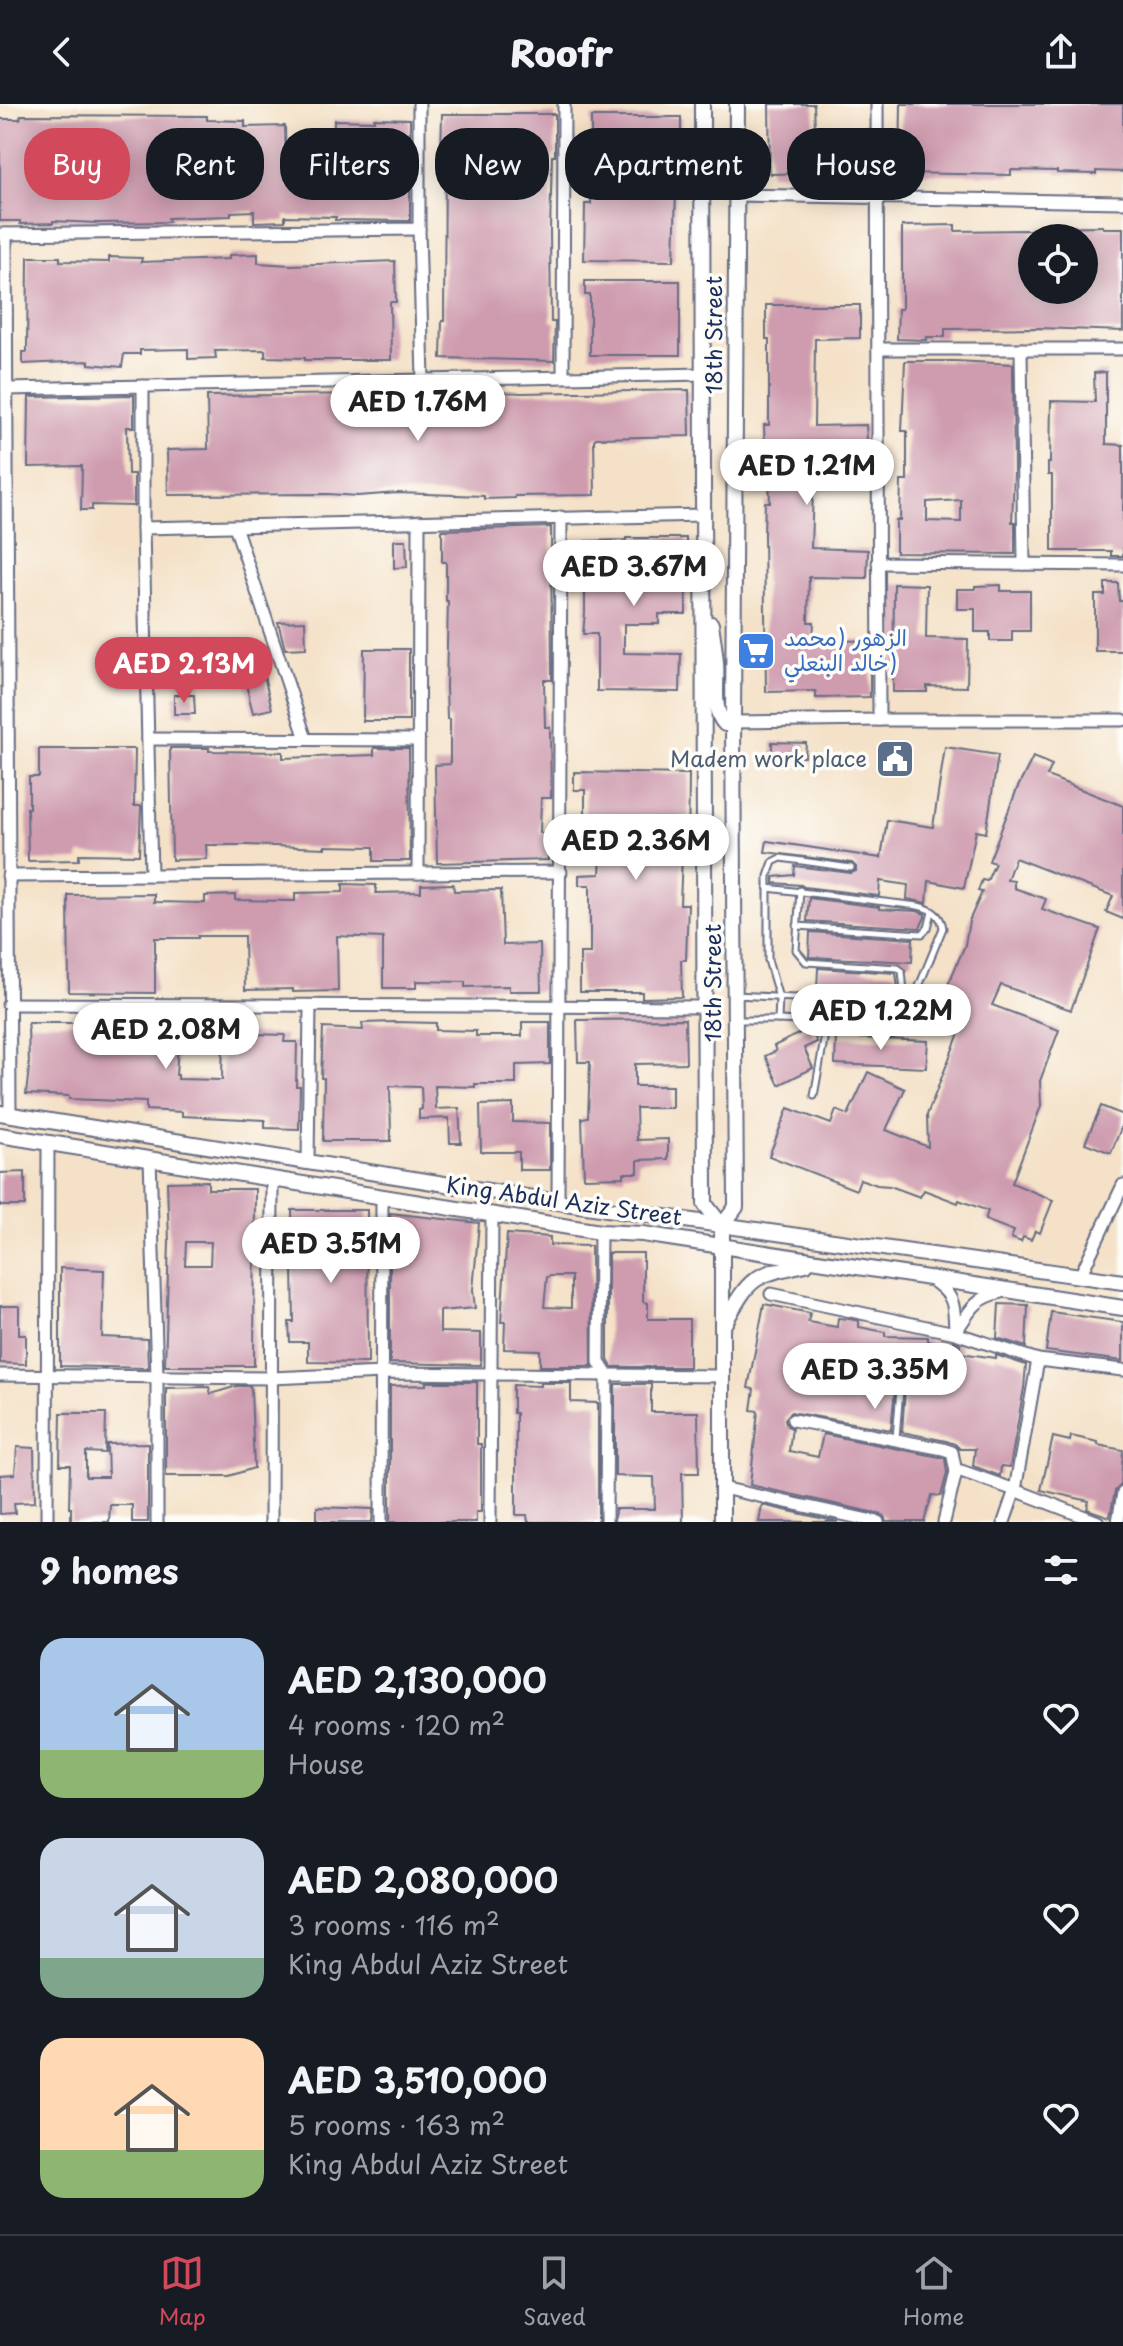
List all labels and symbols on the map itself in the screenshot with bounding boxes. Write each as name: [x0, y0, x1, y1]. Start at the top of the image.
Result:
street label: 18th Street: [696, 276, 729, 394]
pin: AED 1.76M: [326, 375, 510, 443]
pin: AED 1.21M: [715, 439, 899, 507]
pin: AED 3.67M: [542, 540, 726, 608]
place label: الزهور (محمد خالد البنعلي): [784, 620, 907, 683]
supermarket icon: الزهور (محمد خالد البنعلي): [735, 630, 777, 672]
pin: AED 2.13M: [92, 637, 276, 705]
public building icon: Madem work place: [874, 738, 916, 780]
place label: Madem work place: [670, 741, 867, 774]
pin: AED 2.36M: [544, 814, 728, 882]
street label: 18th Street: [695, 924, 728, 1042]
pin: AED 1.22M: [789, 984, 973, 1052]
pin: AED 2.08M: [74, 1003, 258, 1071]
street label: King Abdul Aziz Street: [445, 1167, 684, 1232]
pin: AED 3.51M: [239, 1217, 423, 1285]
pin: AED 3.35M: [783, 1343, 967, 1411]

